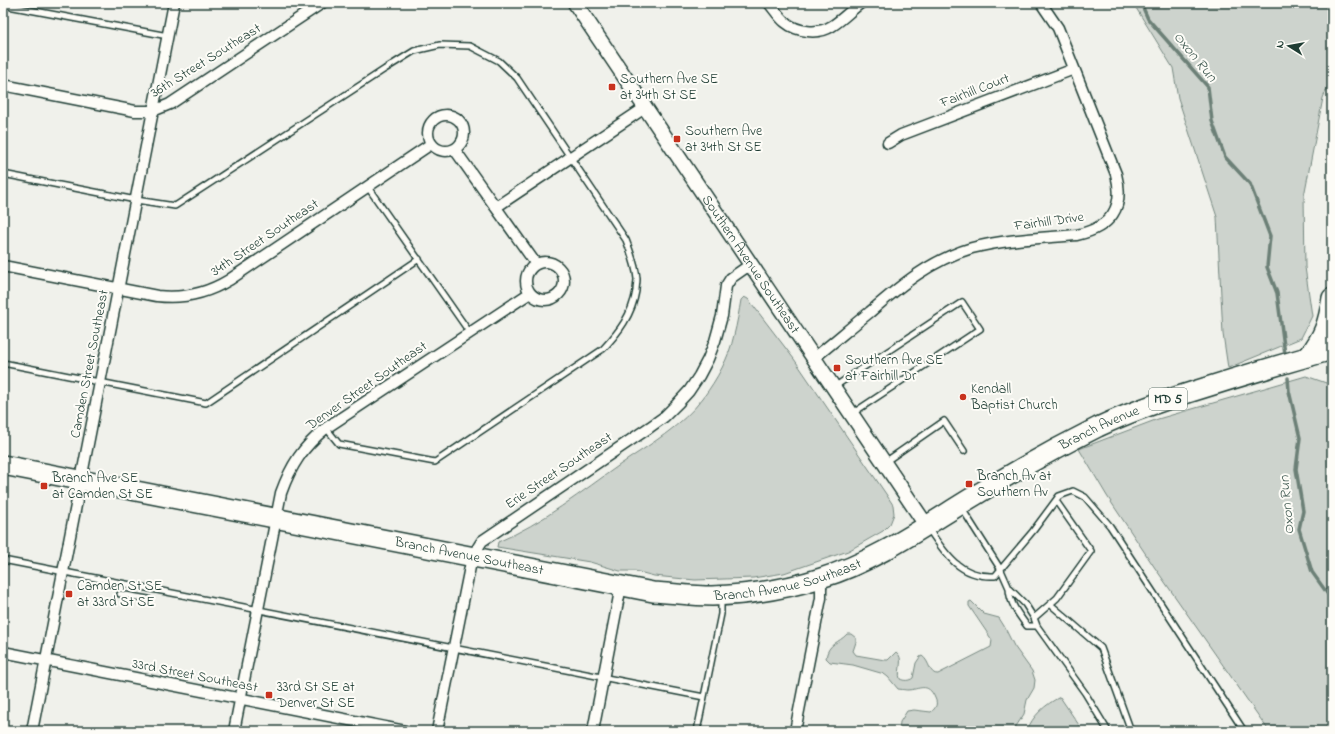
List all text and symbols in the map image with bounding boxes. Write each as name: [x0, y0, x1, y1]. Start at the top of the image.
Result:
street label: 36th Street Southeast: [147, 18, 266, 104]
north arrow: [1269, 26, 1309, 66]
water label: Oxon Run: [1168, 27, 1223, 87]
text: N: [1272, 39, 1289, 49]
street label: Fairhill Court: [936, 68, 1013, 114]
place label: Southern Ave SE at 34th St SE: [620, 69, 718, 106]
marker: Southern Ave SE at 34th St SE: [607, 82, 617, 92]
place label: Southern Ave at 34th St SE: [685, 121, 763, 158]
marker: Southern Ave at 34th St SE: [672, 134, 682, 144]
street label: Southern Avenue Southeast: [696, 191, 805, 338]
street label: 34th Street Southeast: [207, 194, 324, 282]
street label: Fairhill Drive: [1012, 207, 1086, 237]
street label: Camden Street Southeast: [65, 288, 115, 440]
street label: Denver Street Southeast: [301, 336, 432, 436]
place label: Southern Ave SE at Fairhill Dr: [845, 350, 943, 387]
marker: Southern Ave SE at Fairhill Dr: [832, 363, 842, 373]
place label: Kendall Baptist Church: [970, 379, 1058, 416]
road number: MD 5: [1149, 388, 1187, 410]
marker: Kendall Baptist Church: [958, 392, 968, 402]
street label: Branch Avenue: [1054, 400, 1143, 456]
street label: Erie Street Southeast: [501, 427, 617, 515]
place label: Branch Av at Southern Av: [976, 466, 1052, 503]
place label: Branch Ave SE at Camden St SE: [51, 468, 153, 505]
water label: Oxon Run: [1273, 474, 1301, 535]
marker: Branch Av at Southern Av: [964, 479, 974, 489]
marker: Branch Ave SE at Camden St SE: [39, 481, 49, 491]
street label: Branch Avenue Southeast: [392, 531, 546, 581]
street label: Branch Avenue Southeast: [712, 553, 865, 607]
place label: Camden St SE at 33rd St SE: [77, 576, 162, 613]
marker: Camden St SE at 33rd St SE: [64, 589, 74, 599]
street label: 33rd Street Southeast: [131, 654, 260, 699]
place label: 33rd St SE at Denver St SE: [276, 677, 355, 714]
marker: 33rd St SE at Denver St SE: [264, 690, 274, 700]

